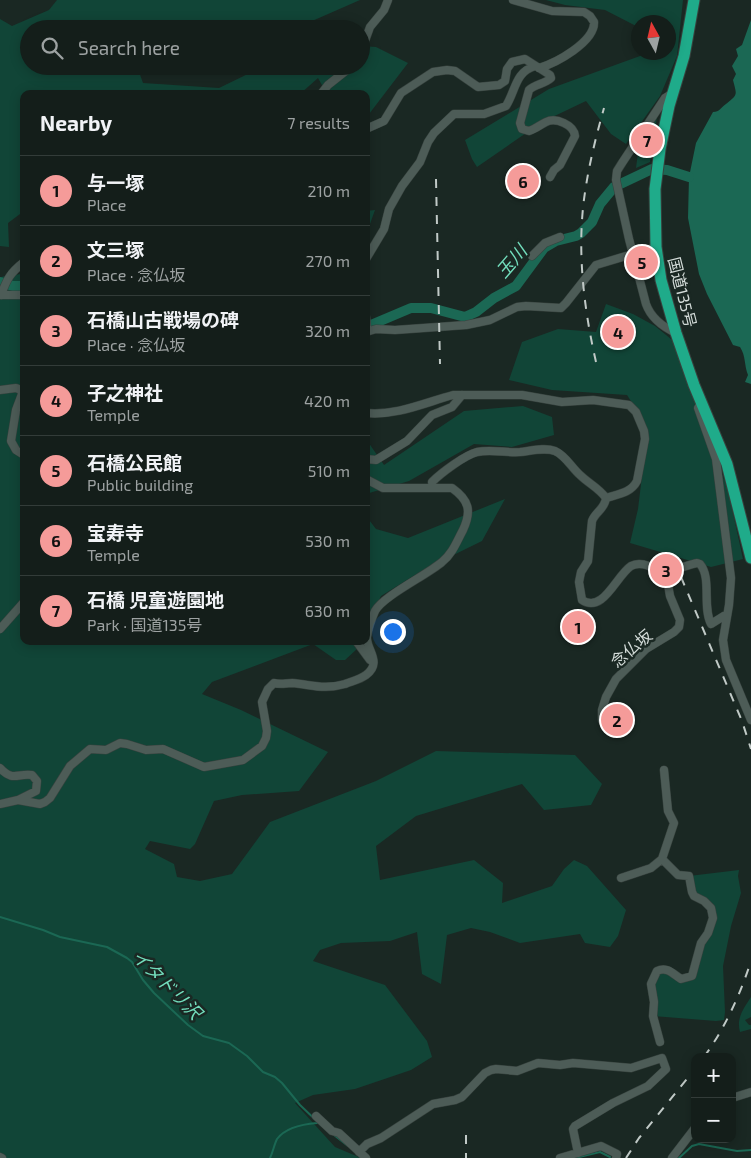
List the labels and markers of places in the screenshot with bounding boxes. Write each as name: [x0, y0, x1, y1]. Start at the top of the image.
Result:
pin: 7: [631, 121, 663, 159]
pin: 6: [507, 162, 539, 200]
pin: 5: [626, 243, 658, 281]
pin: 4: [602, 313, 634, 351]
pin: 3: [650, 551, 682, 589]
pin: 1: [562, 608, 594, 646]
pin: 2: [601, 701, 633, 739]

